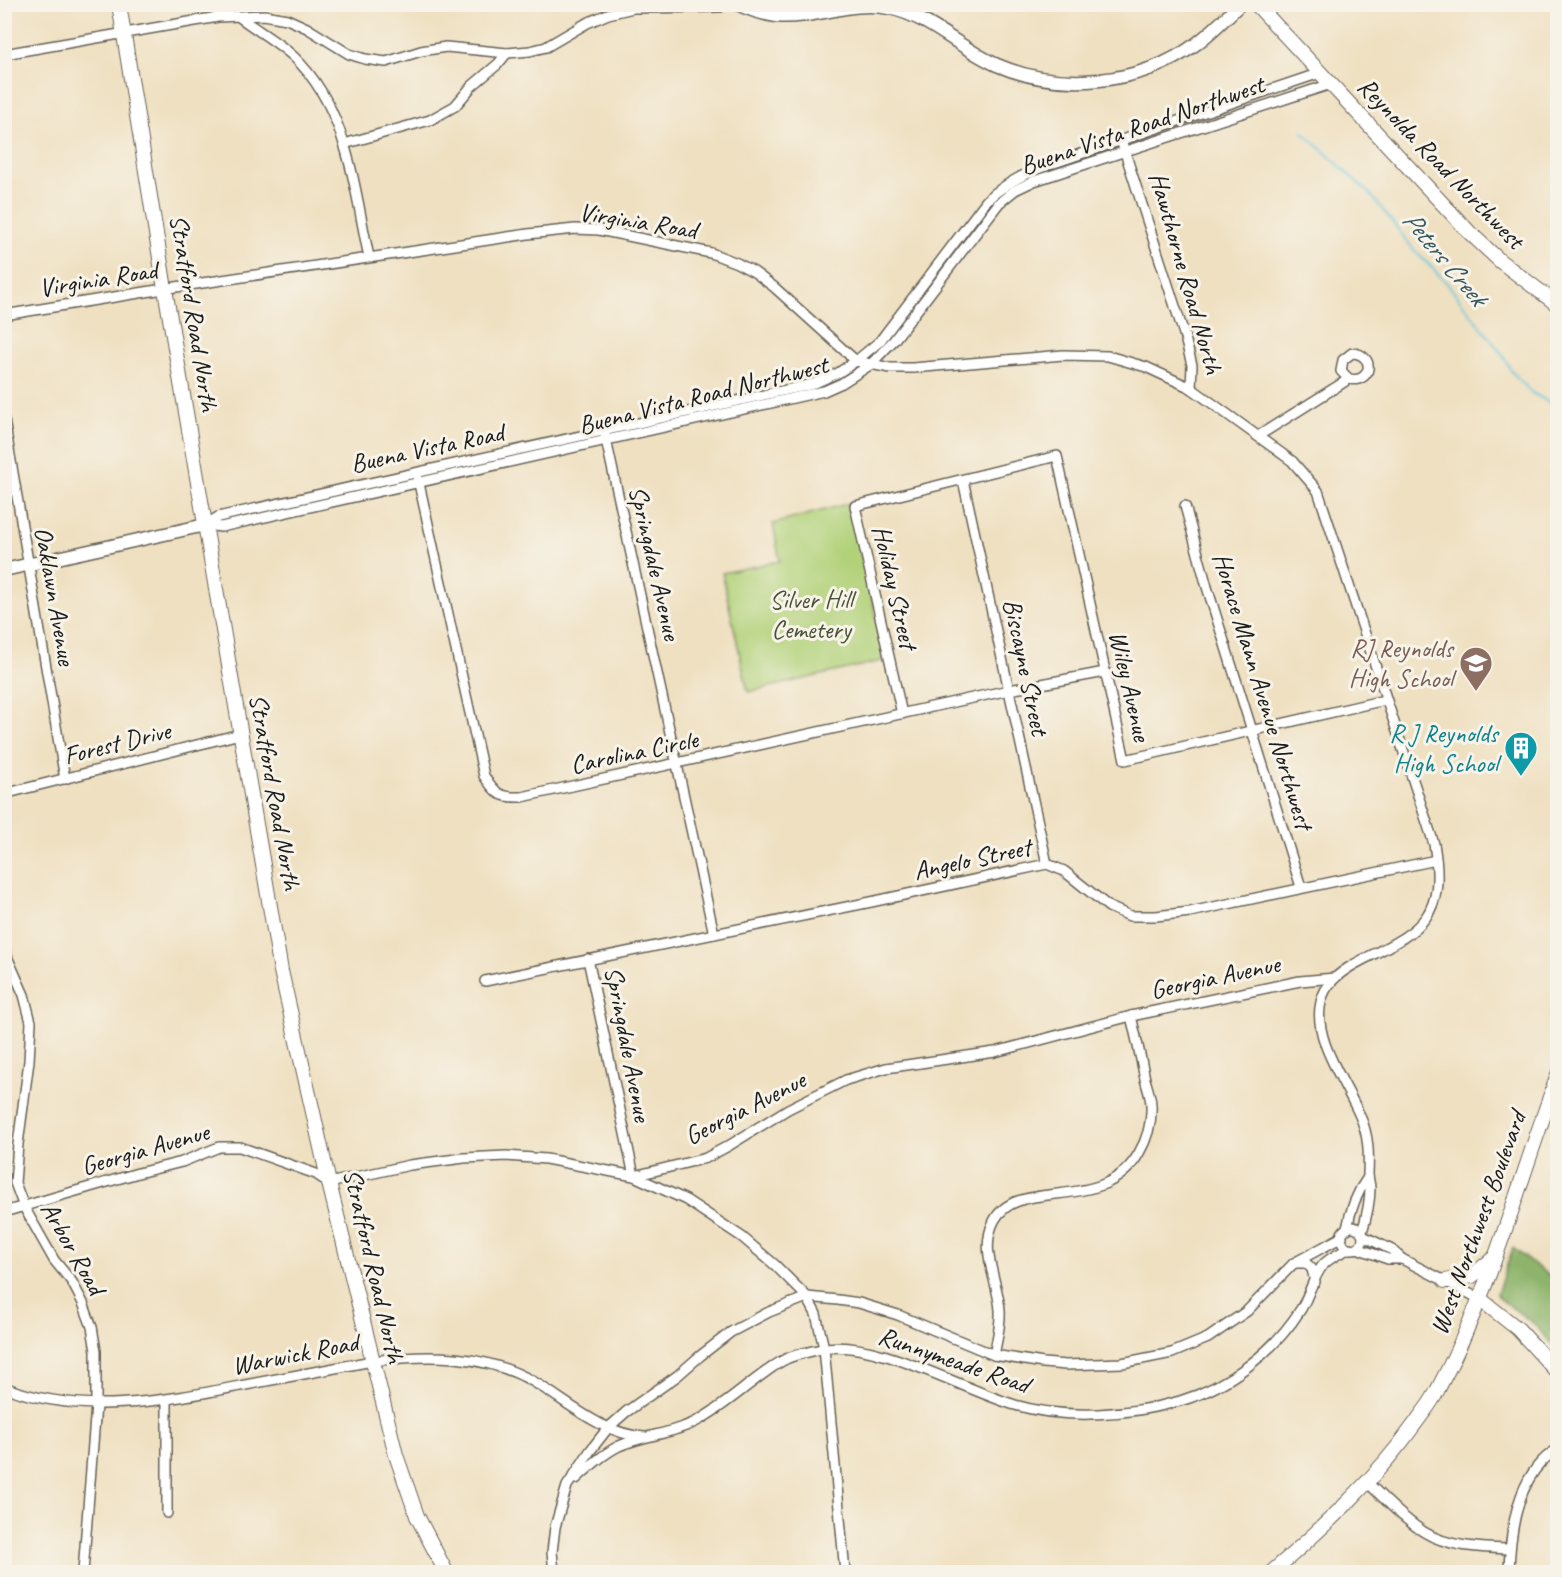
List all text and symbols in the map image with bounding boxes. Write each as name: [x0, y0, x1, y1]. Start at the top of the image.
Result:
street label: Buena Vista Road Northwest: [1016, 67, 1271, 182]
street label: Reynolda Road Northwest: [1351, 70, 1533, 258]
street label: Hawthorne Road North: [1141, 168, 1231, 379]
street label: Virginia Road: [577, 195, 703, 247]
water label: Peters Creek: [1395, 203, 1497, 316]
street label: Stratford Road North: [162, 212, 226, 415]
street label: Virginia Road: [37, 253, 163, 305]
street label: Buena Vista Road Northwest: [575, 347, 833, 442]
street label: Buena Vista Road: [348, 415, 510, 480]
street label: Springdale Avenue: [621, 483, 689, 645]
street label: Holiday Street: [865, 522, 926, 655]
street label: Oaklawn Avenue: [27, 524, 84, 669]
street label: Horace Mann Avenue Northwest: [1205, 549, 1322, 836]
park label: Silver Hill Cemetery: [769, 583, 857, 646]
street label: Biscayne Street: [995, 596, 1057, 740]
street label: Wiley Avenue: [1101, 628, 1159, 746]
place label: RJ Reynolds High School: [1349, 632, 1458, 695]
school or university icon: RJ Reynolds High School: [1458, 645, 1494, 692]
street label: Stratford Road North: [242, 691, 309, 894]
street label: Forest Drive: [60, 713, 176, 772]
place label: R J Reynolds High School: [1389, 717, 1503, 780]
street label: Carolina Circle: [567, 722, 702, 782]
building icon: R J Reynolds High School: [1503, 730, 1539, 777]
street label: Angelo Street: [911, 830, 1037, 887]
street label: Georgia Avenue: [1147, 947, 1285, 1007]
street label: Springdale Avenue: [597, 964, 659, 1126]
street label: Georgia Avenue: [679, 1062, 813, 1153]
street label: West Northwest Boulevard: [1422, 1103, 1535, 1339]
street label: Georgia Avenue: [77, 1114, 215, 1183]
street label: Stratford Road North: [336, 1166, 413, 1368]
street label: Arbor Road: [33, 1196, 115, 1304]
street label: Runnymeade Road: [874, 1319, 1037, 1402]
street label: Warwick Road: [229, 1325, 365, 1382]

